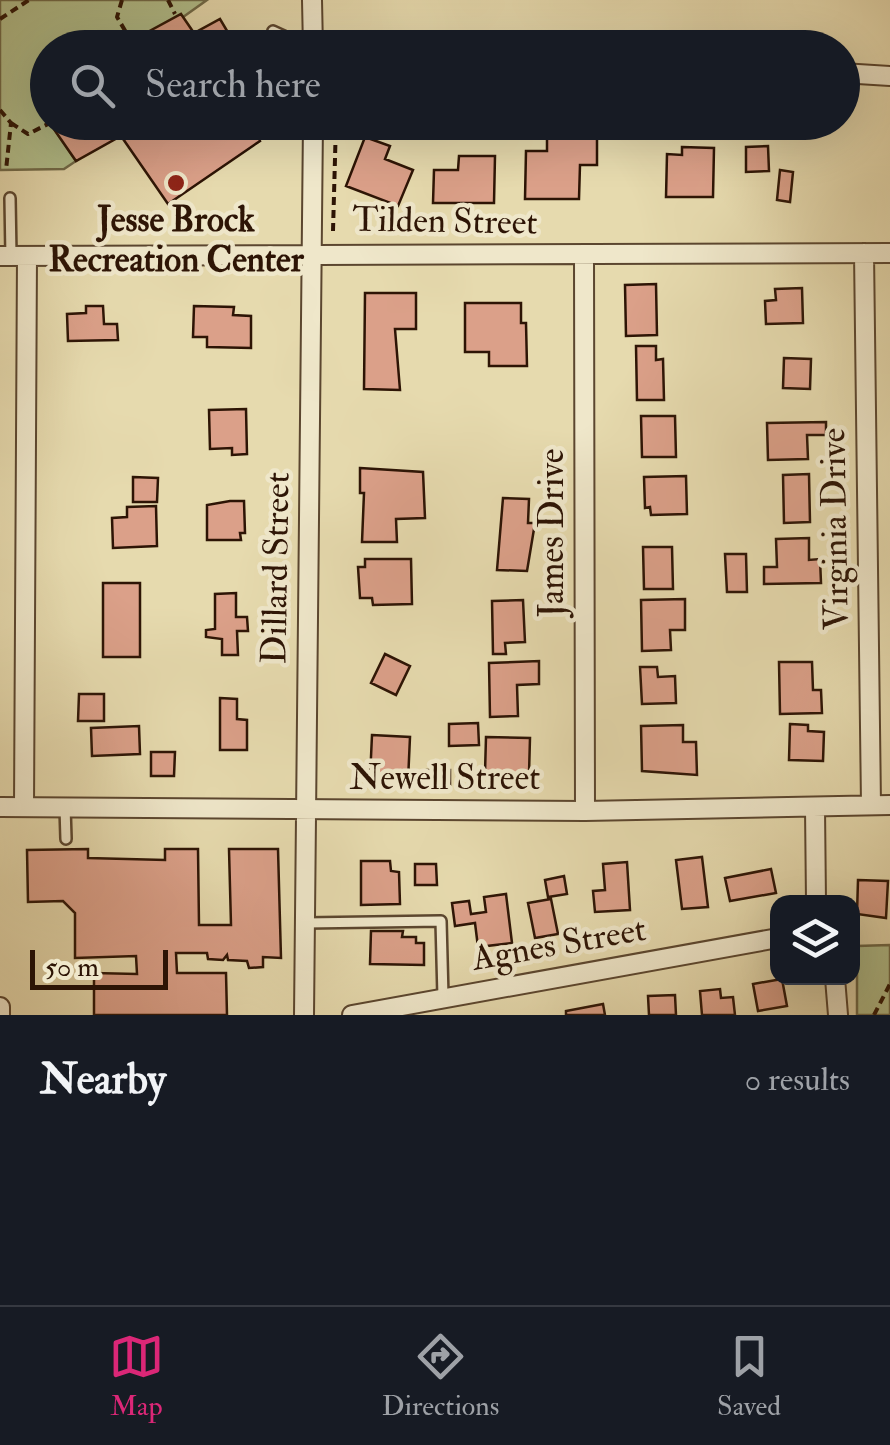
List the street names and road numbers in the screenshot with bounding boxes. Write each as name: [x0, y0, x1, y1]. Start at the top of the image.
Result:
street label: Tilden Street: [352, 197, 538, 245]
street label: Virginia Drive: [811, 427, 859, 631]
street label: James Drive: [530, 449, 574, 618]
street label: Dillard Street: [252, 472, 300, 664]
street label: Newell Street: [350, 756, 540, 800]
street label: Agnes Street: [468, 907, 649, 981]

